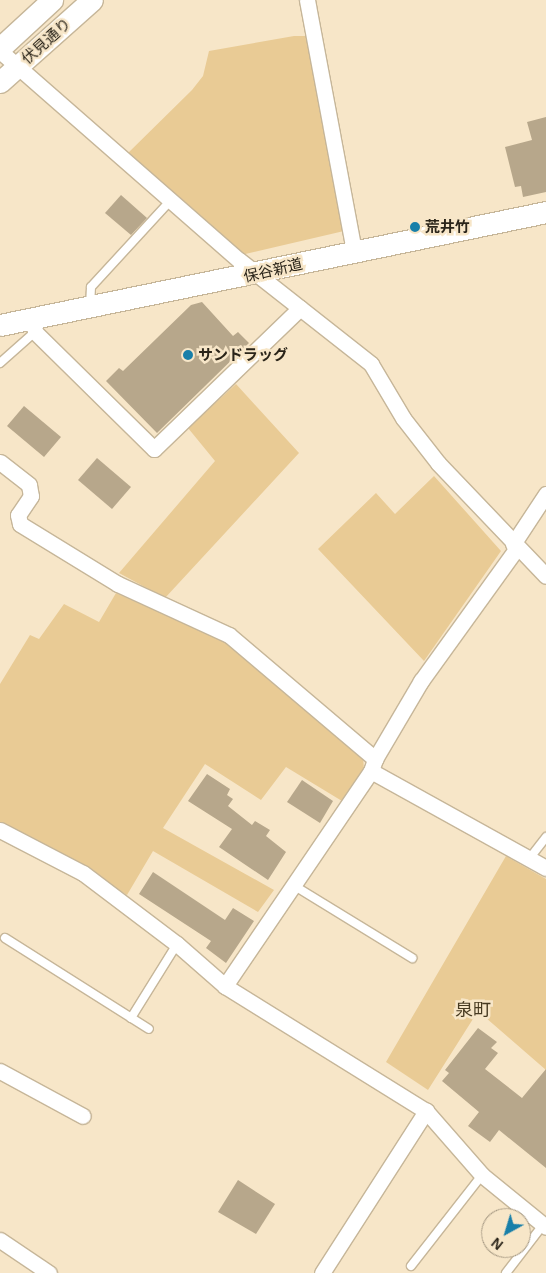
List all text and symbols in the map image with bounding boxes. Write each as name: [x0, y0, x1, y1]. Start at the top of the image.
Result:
street label: 伏見通り: [18, 14, 74, 68]
place label: 荒井竹: [425, 218, 470, 236]
marker: 荒井竹: [409, 221, 421, 233]
street label: 保谷新道: [242, 254, 304, 286]
place label: サンドラッグ: [198, 346, 288, 364]
marker: サンドラッグ: [182, 349, 194, 361]
district label: 泉町: [455, 999, 491, 1021]
north arrow: [481, 1208, 531, 1258]
text: N: [488, 1234, 506, 1253]

